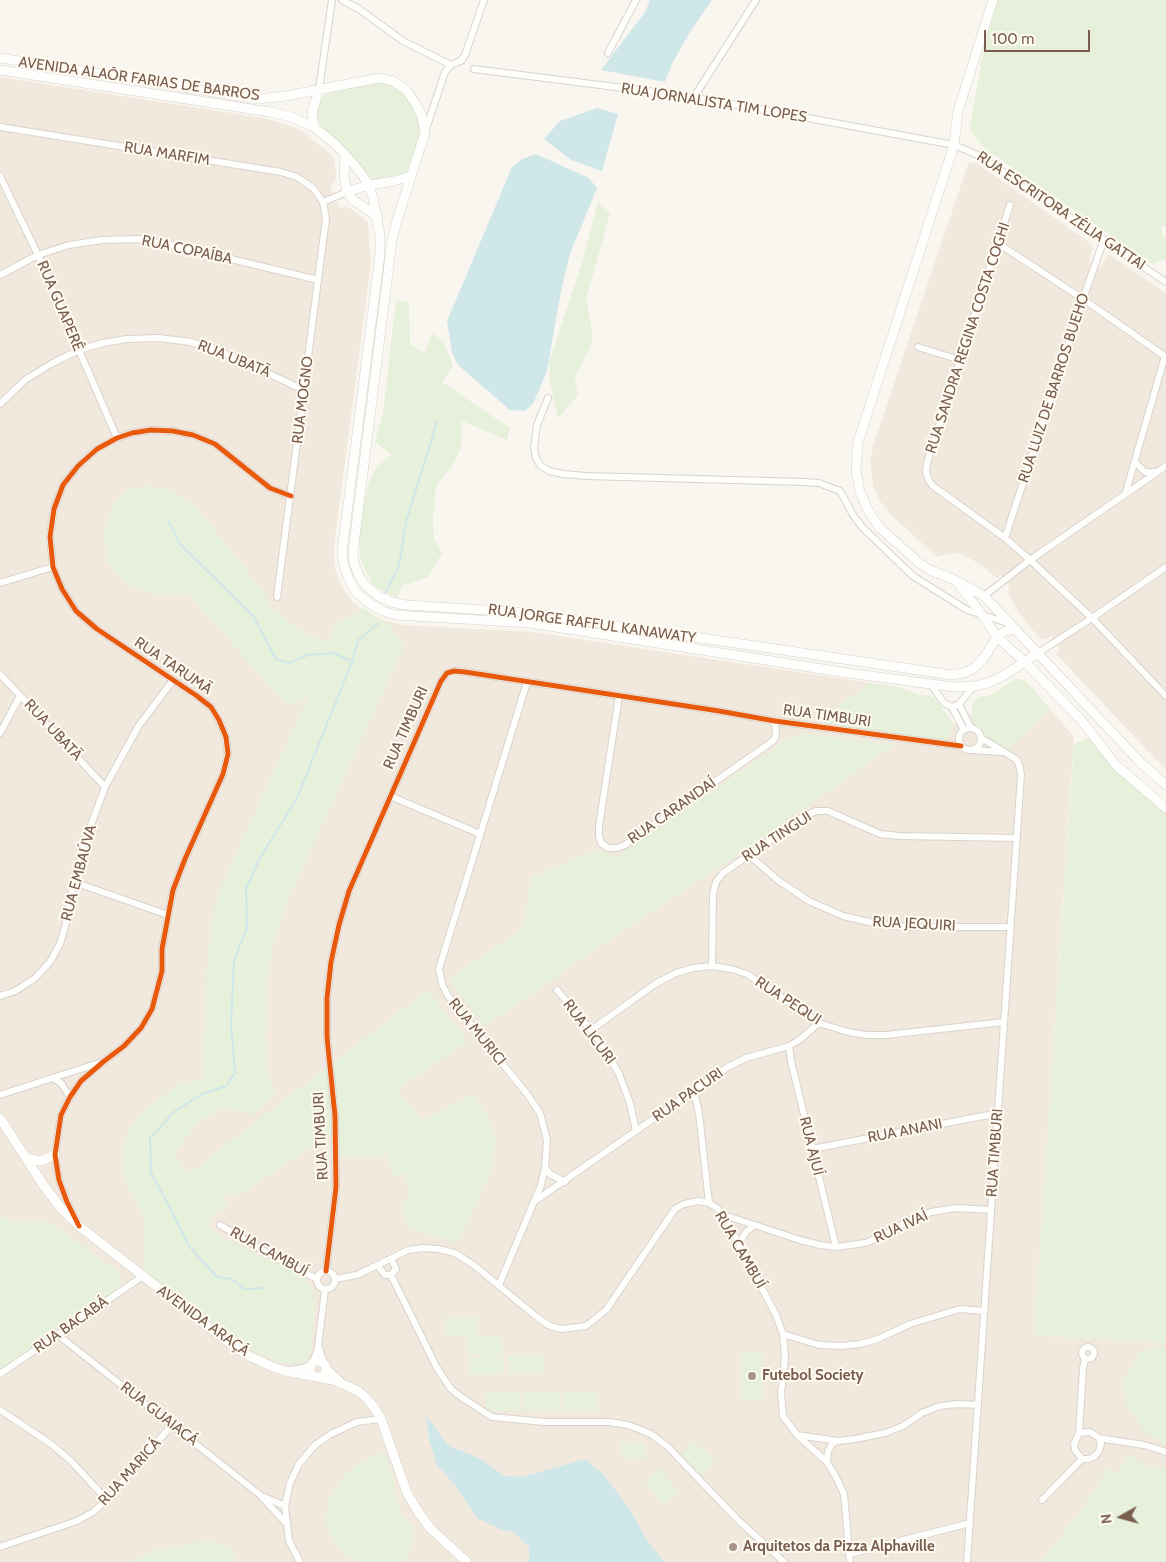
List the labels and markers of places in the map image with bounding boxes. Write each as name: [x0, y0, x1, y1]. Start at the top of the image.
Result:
place label: Futebol Society: [762, 1367, 864, 1385]
marker: Futebol Society: [746, 1370, 758, 1382]
place label: Arquitetos da Pizza Alphaville: [743, 1538, 935, 1556]
marker: Arquitetos da Pizza Alphaville: [727, 1541, 739, 1553]

